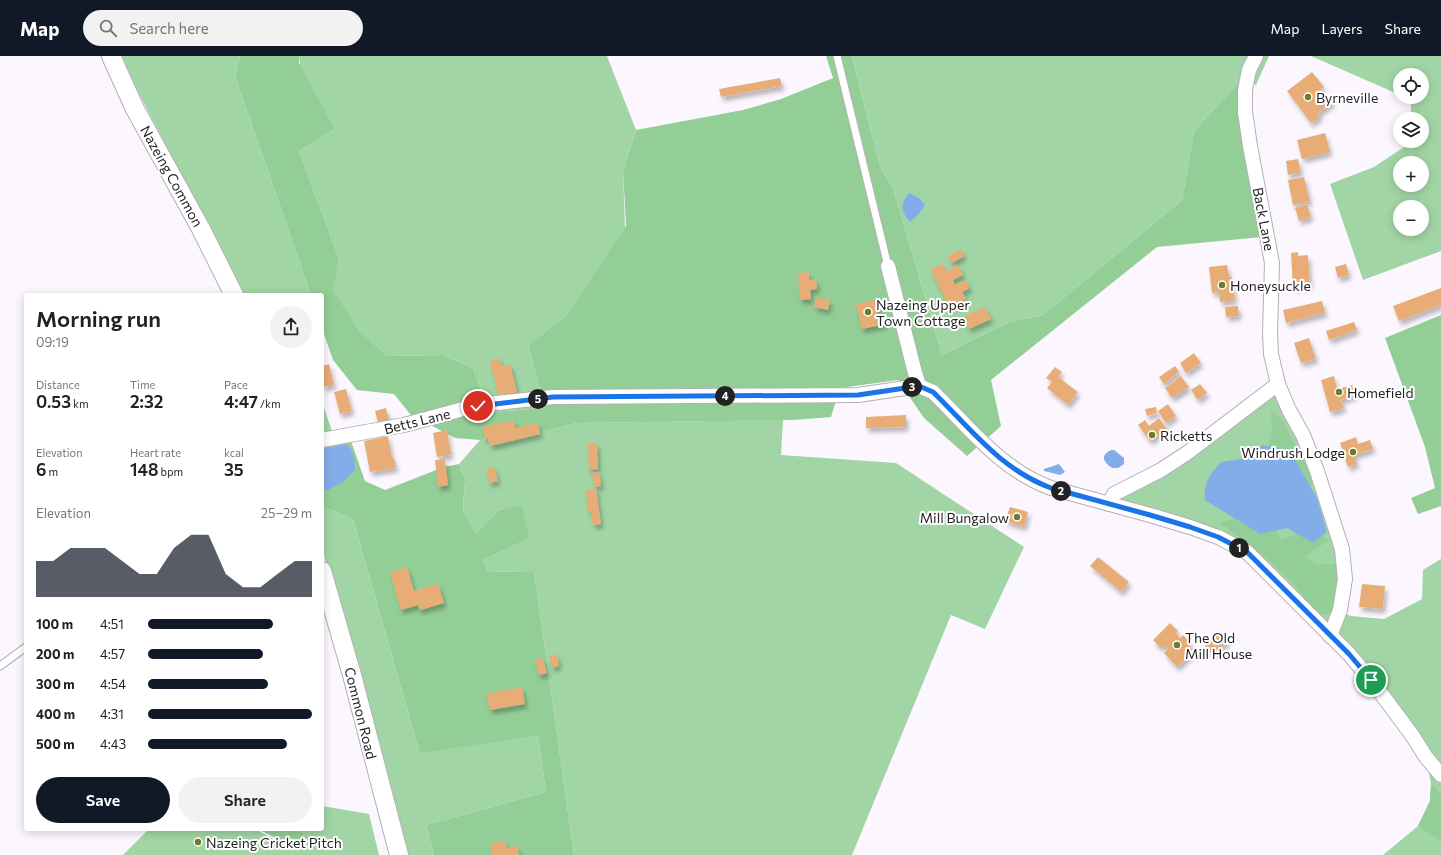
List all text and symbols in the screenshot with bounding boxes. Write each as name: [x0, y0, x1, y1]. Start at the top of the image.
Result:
search box: [83, 10, 363, 46]
text: Map: [20, 17, 59, 40]
icon: search: [97, 17, 119, 39]
text: Search here: [129, 19, 209, 37]
text: Map: [1271, 20, 1299, 37]
text: Layers: [1321, 20, 1363, 37]
text: Share: [1385, 20, 1421, 37]
map controls: [1393, 68, 1429, 236]
button: locate: [1393, 68, 1429, 104]
place label: Byrneville: [1316, 89, 1378, 106]
marker: Byrneville: [1303, 92, 1313, 102]
button: layers: [1393, 112, 1429, 148]
street label: Nazeing Common: [137, 123, 207, 229]
button: +: [1393, 156, 1429, 192]
street label: Back Lane: [1250, 186, 1278, 252]
button: −: [1393, 200, 1429, 236]
place label: Honeysuckle: [1230, 277, 1311, 294]
marker: Honeysuckle: [1217, 280, 1227, 290]
place label: Nazeing Upper Town Cottage: [876, 296, 970, 329]
text: Morning run: [36, 305, 161, 332]
button: share: [270, 306, 312, 348]
marker: Nazeing Upper Town Cottage: [863, 307, 873, 317]
text: 09:19: [36, 334, 69, 350]
pin: 3: [902, 377, 922, 397]
text: Distance: [36, 378, 80, 391]
text: Time: [130, 378, 155, 391]
text: Pace: [224, 378, 248, 391]
text: 3: [909, 380, 915, 393]
place label: Homefield: [1347, 384, 1414, 401]
pin: 4: [715, 386, 735, 406]
marker: Homefield: [1334, 387, 1344, 397]
pin: [461, 389, 495, 423]
pin: 5: [528, 389, 548, 409]
text: 4: [722, 389, 728, 402]
text: 0.53: [36, 391, 71, 412]
text: 2:32: [130, 391, 163, 412]
text: 4:47: [224, 391, 258, 412]
text: 5: [535, 392, 541, 405]
icon: check: [467, 395, 489, 417]
text: km: [71, 397, 89, 410]
text: /km: [258, 397, 281, 410]
street label: Betts Lane: [382, 405, 452, 437]
place label: Ricketts: [1160, 427, 1212, 444]
marker: Ricketts: [1147, 430, 1157, 440]
place label: Windrush Lodge: [1241, 444, 1345, 461]
text: Elevation: [36, 446, 82, 459]
text: Heart rate: [130, 446, 181, 459]
text: kcal: [224, 446, 244, 459]
marker: Windrush Lodge: [1348, 447, 1358, 457]
text: 6: [36, 459, 46, 480]
text: 148: [130, 459, 158, 480]
text: 35: [224, 459, 244, 480]
text: m: [46, 465, 58, 478]
text: bpm: [158, 465, 183, 478]
pin: 2: [1051, 481, 1071, 501]
text: 2: [1058, 484, 1064, 497]
text: Elevation: [36, 505, 91, 521]
text: 25–29 m: [261, 505, 312, 521]
place label: Mill Bungalow: [920, 509, 1009, 526]
marker: Mill Bungalow: [1012, 512, 1022, 522]
pin: 1: [1229, 538, 1249, 558]
text: 1: [1237, 541, 1241, 554]
text: 100 m: [36, 616, 73, 632]
text: 4:51: [100, 616, 124, 632]
place label: The Old Mill House: [1185, 629, 1252, 662]
marker: The Old Mill House: [1172, 640, 1182, 650]
text: 200 m: [36, 646, 74, 662]
text: 4:57: [100, 646, 125, 662]
pin: [1354, 663, 1388, 697]
street label: Common Road: [341, 665, 381, 761]
icon: arrive: [1360, 669, 1382, 691]
text: 300 m: [36, 676, 75, 692]
text: 4:54: [100, 676, 126, 692]
text: 400 m: [36, 706, 75, 722]
text: 4:31: [100, 706, 124, 722]
text: 500 m: [36, 736, 75, 752]
text: 4:43: [100, 736, 126, 752]
button: Save: [36, 777, 170, 823]
button: Share: [178, 777, 312, 823]
place label: Nazeing Cricket Pitch: [206, 834, 342, 851]
marker: Nazeing Cricket Pitch: [193, 837, 203, 847]

